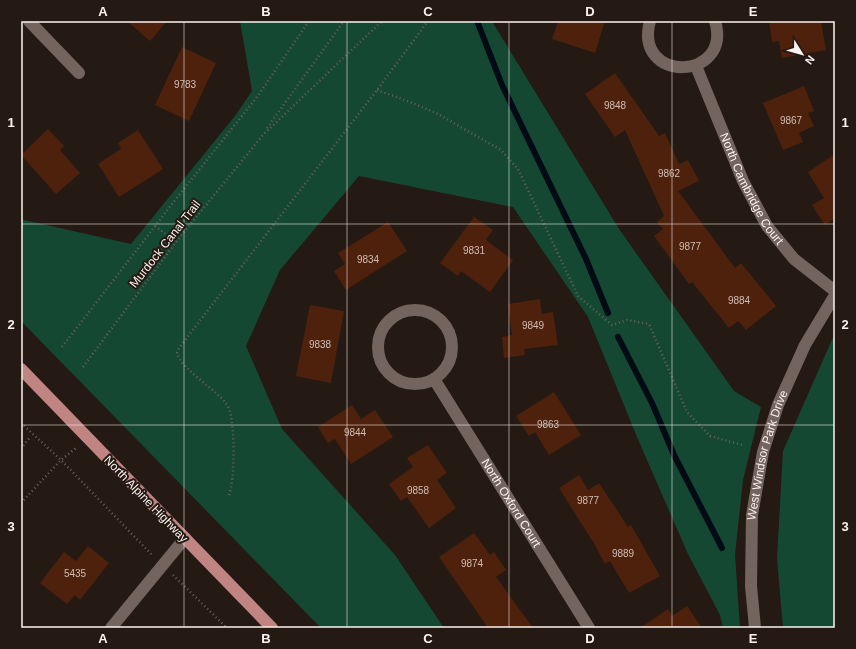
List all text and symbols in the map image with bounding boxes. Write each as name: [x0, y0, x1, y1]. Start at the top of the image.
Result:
text: A: [98, 4, 108, 19]
text: B: [261, 4, 271, 19]
text: C: [423, 4, 433, 19]
text: D: [585, 4, 595, 19]
text: E: [749, 4, 758, 19]
north arrow: [782, 34, 822, 74]
text: N: [803, 53, 817, 67]
house number: 9783: [174, 79, 197, 90]
house number: 9848: [604, 100, 627, 111]
text: 1: [7, 115, 15, 130]
house number: 9867: [780, 115, 803, 126]
text: 1: [841, 115, 849, 130]
street label: North Cambridge Court: [717, 131, 787, 248]
house number: 9862: [658, 168, 681, 179]
street label: Murdock Canal Trail: [127, 198, 203, 290]
house number: 9877: [679, 241, 702, 252]
house number: 9831: [463, 245, 486, 256]
house number: 9834: [357, 254, 380, 265]
house number: 9884: [728, 295, 751, 306]
text: 2: [7, 317, 15, 332]
text: 2: [841, 317, 849, 332]
house number: 9849: [522, 320, 545, 331]
house number: 9838: [309, 339, 332, 350]
street label: West Windsor Park Drive: [744, 388, 791, 521]
house number: 9863: [537, 419, 560, 430]
house number: 9844: [344, 427, 367, 438]
street label: North Alpine Highway: [101, 453, 191, 545]
street label: North Oxford Court: [478, 456, 544, 550]
house number: 9858: [407, 485, 430, 496]
house number: 9877: [577, 495, 600, 506]
text: 3: [7, 519, 15, 534]
text: 3: [841, 519, 849, 534]
house number: 9889: [612, 548, 635, 559]
house number: 9874: [461, 558, 484, 569]
house number: 5435: [64, 568, 87, 579]
text: A: [98, 631, 108, 646]
text: B: [261, 631, 271, 646]
text: C: [423, 631, 433, 646]
text: D: [585, 631, 595, 646]
text: E: [749, 631, 758, 646]

